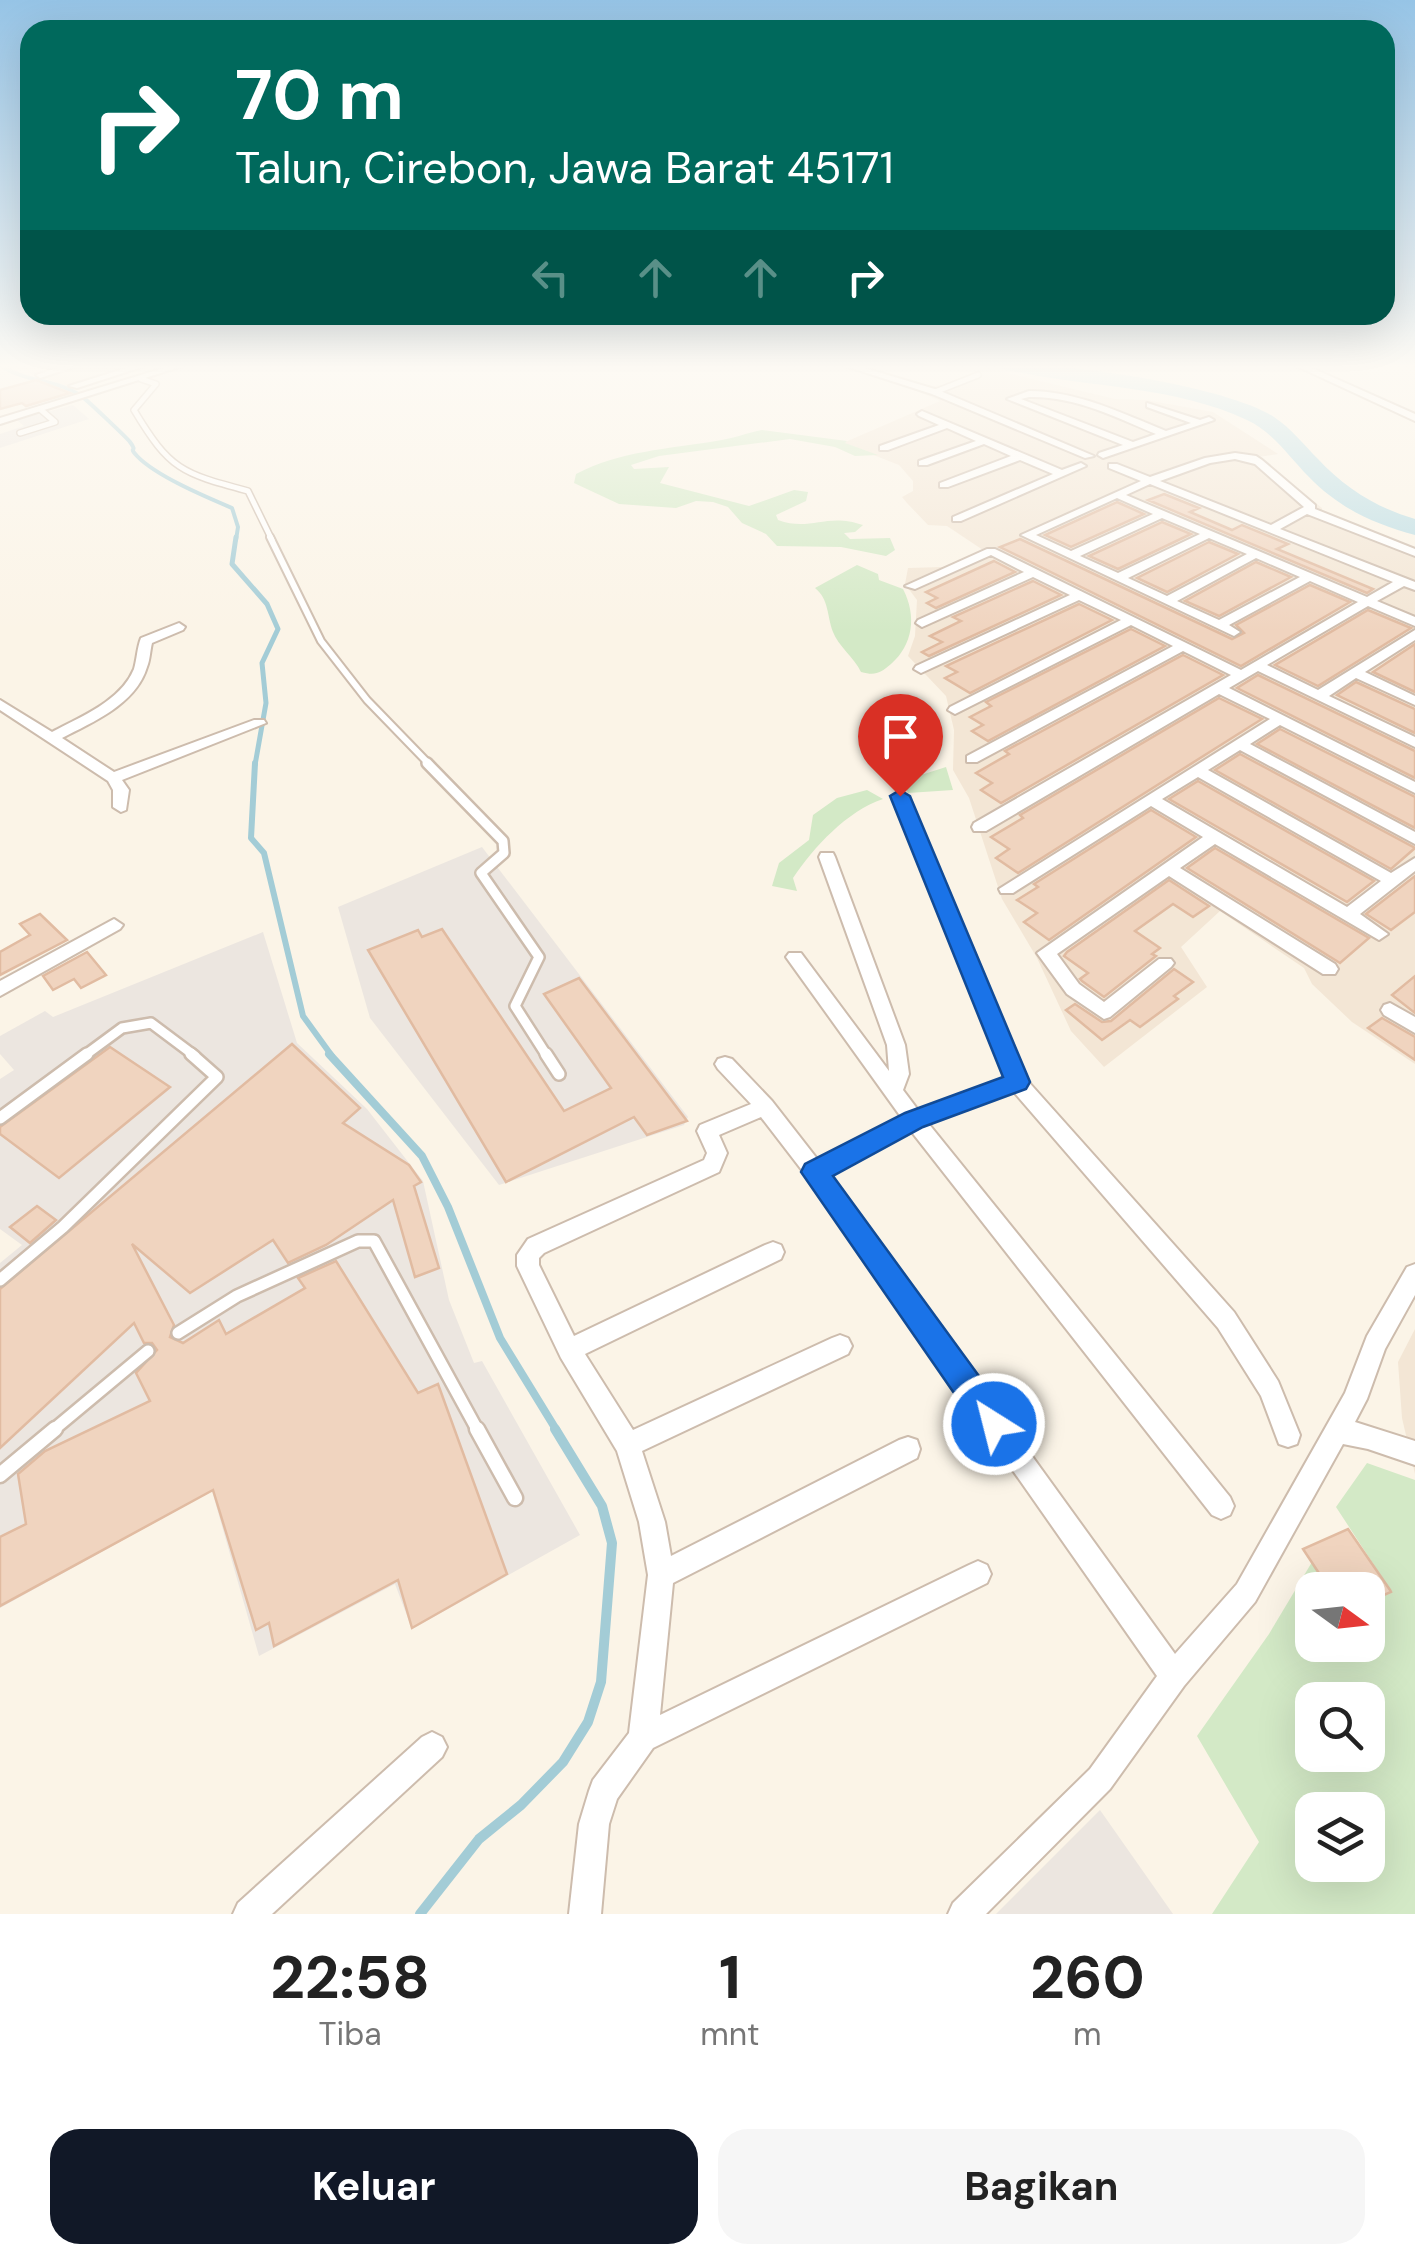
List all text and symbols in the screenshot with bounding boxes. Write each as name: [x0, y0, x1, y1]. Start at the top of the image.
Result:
text: 70 m: [235, 50, 404, 141]
icon: right: [70, 60, 200, 190]
text: Talun, Cirebon, Jawa Barat 45171: [235, 138, 894, 197]
icon: left: [523, 250, 578, 305]
icon: ahead: [628, 250, 683, 305]
icon: ahead: [733, 250, 788, 305]
icon: right: [838, 250, 893, 305]
pin: [858, 694, 943, 797]
icon: arrive: [873, 709, 928, 764]
position arrow: [942, 1372, 1046, 1476]
north arrow: [1295, 1572, 1385, 1662]
map controls: [1295, 1572, 1385, 1882]
button: search: [1295, 1682, 1385, 1772]
button: layers: [1295, 1792, 1385, 1882]
text: 22:58: [270, 1938, 430, 2017]
text: 1: [719, 1938, 741, 2017]
text: 260: [1030, 1938, 1145, 2017]
text: Tiba: [319, 2013, 382, 2055]
text: mnt: [700, 2013, 760, 2055]
text: m: [1073, 2013, 1102, 2055]
button: Keluar: [50, 2129, 698, 2244]
button: Bagikan: [718, 2129, 1365, 2244]

